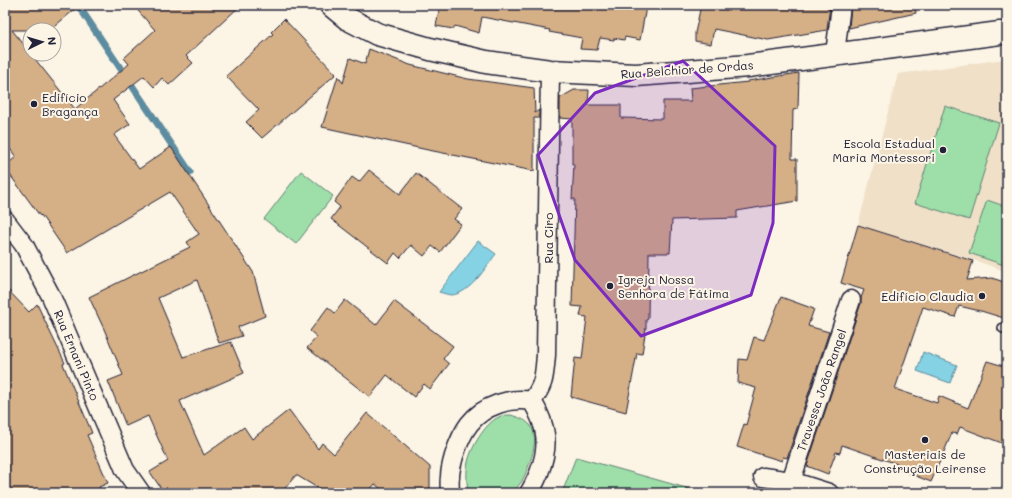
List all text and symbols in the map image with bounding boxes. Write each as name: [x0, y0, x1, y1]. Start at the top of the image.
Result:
north arrow: [22, 22, 62, 62]
text: N: [45, 36, 60, 46]
street label: Rua Belchior de Ordas: [620, 56, 754, 82]
place label: Edifício Bragança: [42, 89, 99, 119]
marker: Edifício Bragança: [29, 99, 39, 109]
place label: Escola Estadual Maria Montessori: [832, 135, 935, 165]
marker: Escola Estadual Maria Montessori: [938, 145, 948, 155]
street label: Rua Ciro: [540, 213, 556, 263]
place label: Igreja Nossa Senhora de Fátima: [618, 271, 729, 301]
marker: Igreja Nossa Senhora de Fátima: [605, 281, 615, 291]
place label: Edifício Claudia: [881, 288, 974, 304]
marker: Edifício Claudia: [977, 291, 987, 301]
street label: Rua Ernani Pinto: [51, 307, 103, 403]
street label: Travessa João Rangel: [793, 327, 849, 453]
marker: Masteriais de Construção Leirense: [920, 435, 930, 445]
place label: Masteriais de Construção Leirense: [864, 446, 986, 476]

